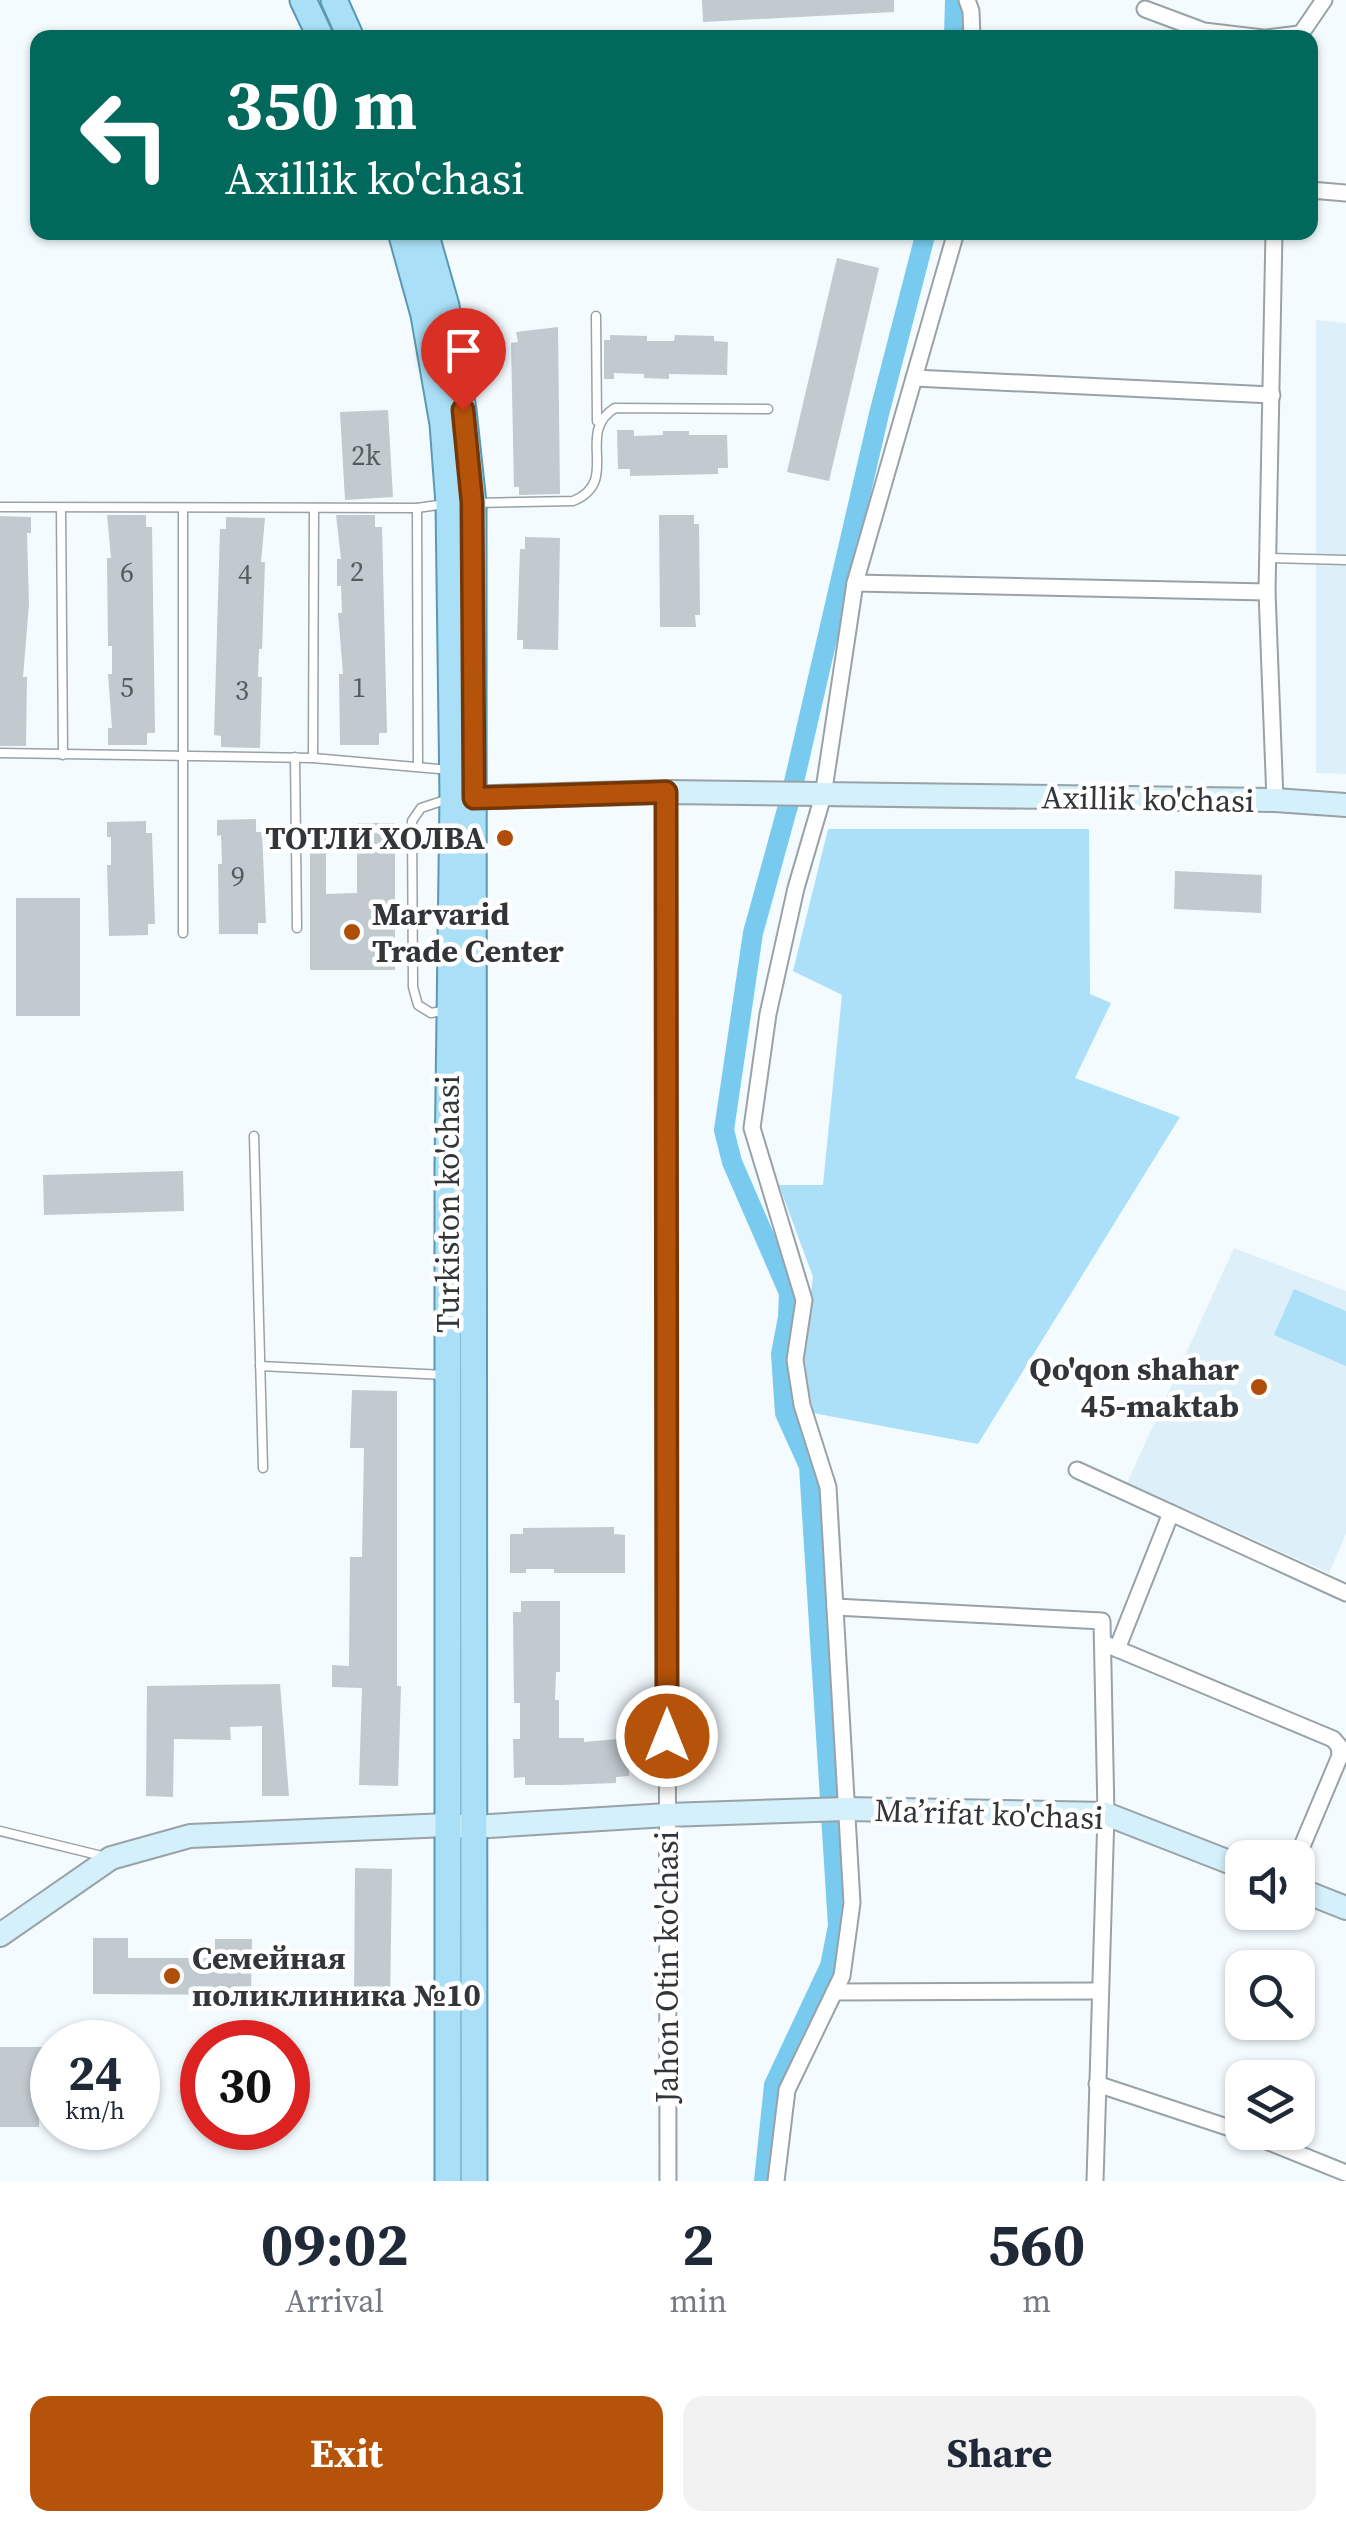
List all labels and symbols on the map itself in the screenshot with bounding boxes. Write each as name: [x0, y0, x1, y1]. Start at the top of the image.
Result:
pin: [421, 308, 506, 411]
house number: 2k: [351, 436, 381, 474]
house number: 2: [350, 552, 364, 590]
house number: 6: [120, 553, 134, 591]
house number: 4: [238, 555, 252, 593]
house number: 5: [120, 668, 134, 706]
house number: 1: [352, 668, 366, 706]
house number: 3: [235, 671, 249, 709]
street label: Axillik ko'chasi: [1041, 775, 1255, 823]
place label: ТОТЛИ ХОЛВА: [265, 816, 485, 860]
marker: ТОТЛИ ХОЛВА: [494, 827, 516, 849]
house number: 9: [231, 857, 245, 895]
place label: Marvarid Trade Center: [372, 892, 564, 973]
marker: Marvarid Trade Center: [341, 921, 363, 943]
street label: Turkiston ko'chasi: [426, 1075, 470, 1333]
place label: Qo'qon shahar 45-maktab: [1029, 1347, 1239, 1428]
marker: Qo'qon shahar 45-maktab: [1248, 1376, 1270, 1398]
position arrow: [615, 1684, 719, 1788]
street label: Ma’rifat ko'chasi: [874, 1788, 1104, 1840]
street label: Jahon Otin ko'chasi: [645, 1831, 689, 2104]
place label: Семейная поликлиника №10: [192, 1936, 481, 2017]
marker: Семейная поликлиника №10: [161, 1965, 183, 1987]
speed limit sign: 30: [180, 2020, 310, 2150]

